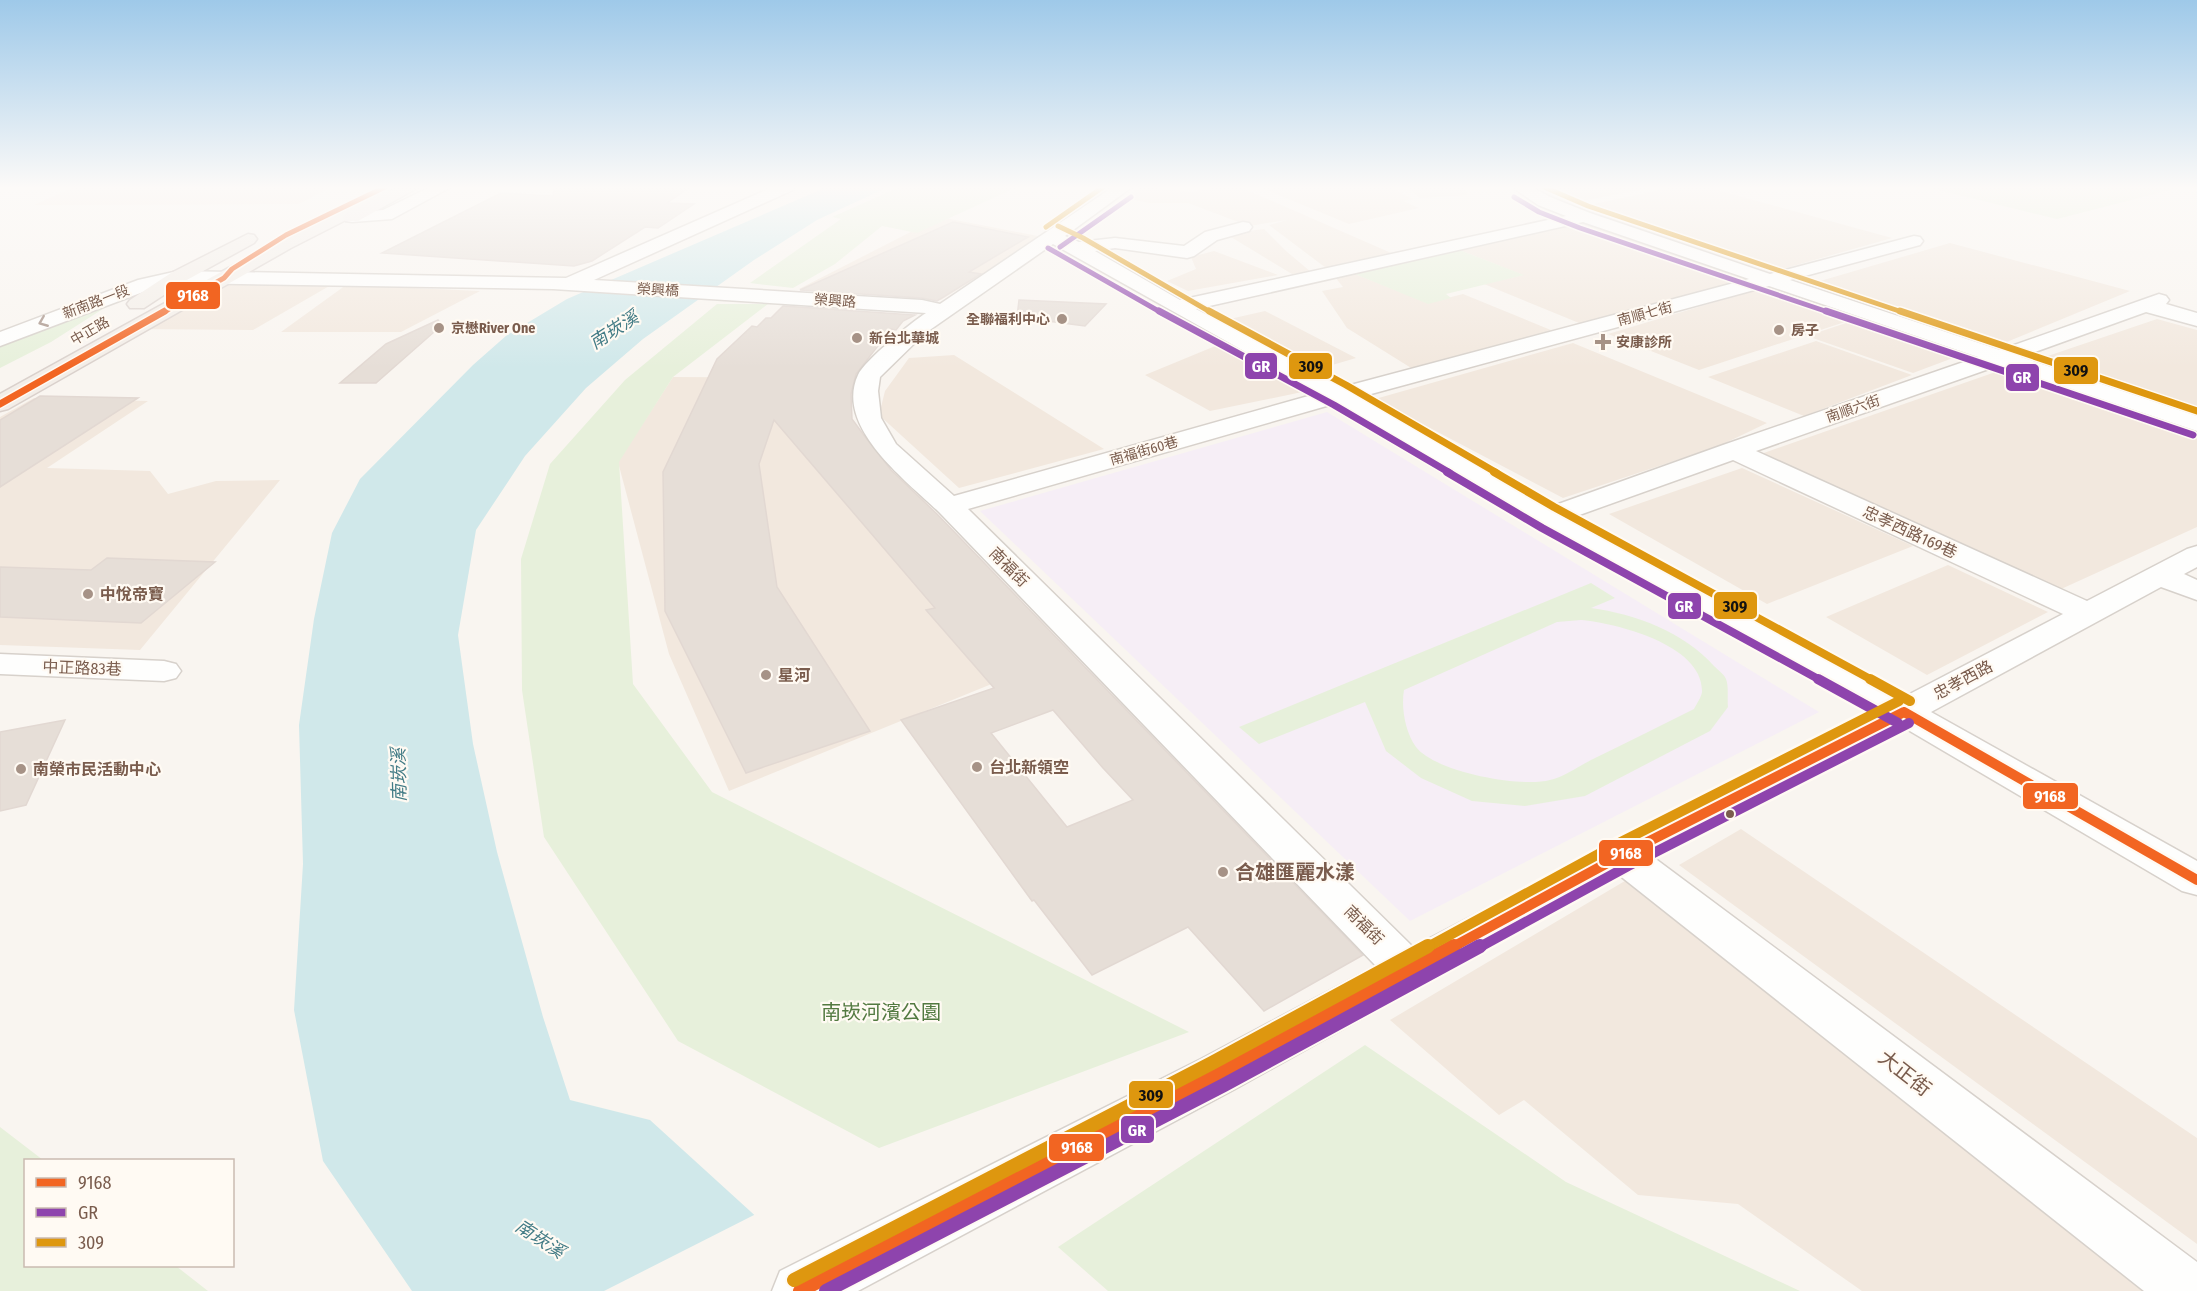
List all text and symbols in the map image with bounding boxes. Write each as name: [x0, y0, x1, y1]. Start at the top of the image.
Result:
street label: 榮興橋: [637, 280, 679, 300]
line badge: 9168: [165, 281, 221, 310]
street label: 新南路一段: [60, 282, 132, 322]
text: 9168: [177, 286, 209, 305]
street label: 榮興路: [813, 291, 857, 311]
street label: 南順七街: [1616, 299, 1674, 329]
water label: 南崁溪: [585, 304, 645, 354]
place label: 全聯福利中心: [966, 311, 1050, 328]
marker: 全聯福利中心: [1055, 312, 1069, 326]
street label: 中正路: [68, 313, 112, 349]
one-way arrow: [38, 315, 49, 327]
place label: 京懋River One: [451, 320, 535, 337]
marker: 京懋River One: [432, 321, 446, 335]
place label: 房子: [1791, 322, 1819, 339]
marker: 房子: [1772, 323, 1786, 337]
place label: 新台北華城: [869, 330, 939, 347]
marker: 新台北華城: [850, 331, 864, 345]
marker: 安康診所: [1594, 333, 1612, 351]
place label: 安康診所: [1616, 334, 1672, 351]
line badge: GR: [1244, 352, 1278, 380]
line badge: 309: [1288, 352, 1333, 380]
line badge: 309: [2053, 356, 2099, 385]
text: GR: [1252, 357, 1271, 376]
text: 309: [1298, 357, 1323, 376]
text: 309: [2063, 361, 2088, 380]
line badge: GR: [2005, 363, 2040, 392]
text: GR: [2013, 368, 2032, 387]
street label: 南順六街: [1824, 392, 1882, 426]
street label: 南福街60巷: [1108, 433, 1180, 469]
street label: 忠孝西路169巷: [1860, 502, 1960, 562]
street label: 南福街: [985, 543, 1033, 591]
place label: 中悅帝寶: [100, 585, 164, 604]
marker: 中悅帝寶: [81, 587, 95, 601]
line badge: 309: [1713, 591, 1758, 620]
line badge: GR: [1667, 592, 1702, 620]
text: GR: [1675, 597, 1694, 616]
text: 309: [1722, 597, 1747, 616]
street label: 中正路83巷: [42, 657, 122, 679]
street label: 忠孝西路: [1930, 657, 1996, 703]
place label: 星河: [778, 666, 810, 685]
marker: 星河: [759, 668, 773, 682]
water label: 南崁溪: [387, 745, 410, 802]
place label: 台北新領空: [989, 758, 1069, 777]
place label: 南榮市民活動中心: [33, 760, 161, 779]
marker: 台北新領空: [970, 760, 984, 774]
marker: 南榮市民活動中心: [14, 762, 28, 776]
line badge: 9168: [2022, 782, 2079, 810]
text: 9168: [2034, 787, 2066, 806]
unlabelled marker: [1724, 808, 1736, 820]
line badge: 9168: [1598, 839, 1654, 867]
text: 9168: [1610, 844, 1642, 863]
place label: 合雄匯麗水漾: [1235, 860, 1355, 884]
marker: 合雄匯麗水漾: [1216, 865, 1230, 879]
street label: 南福街: [1340, 901, 1388, 949]
park label: 南崁河濱公園: [821, 1000, 941, 1024]
street label: 大正街: [1874, 1045, 1936, 1101]
line badge: 309: [1128, 1080, 1174, 1109]
text: 309: [1138, 1086, 1163, 1105]
line badge: GR: [1120, 1115, 1155, 1144]
text: GR: [1128, 1121, 1147, 1140]
line badge: 9168: [1048, 1133, 1105, 1162]
text: 9168: [1061, 1138, 1093, 1157]
legend: [24, 1159, 234, 1267]
text: 9168: [78, 1172, 111, 1194]
text: GR: [78, 1202, 98, 1224]
water label: 南崁溪: [511, 1215, 571, 1265]
text: 309: [78, 1232, 104, 1254]

